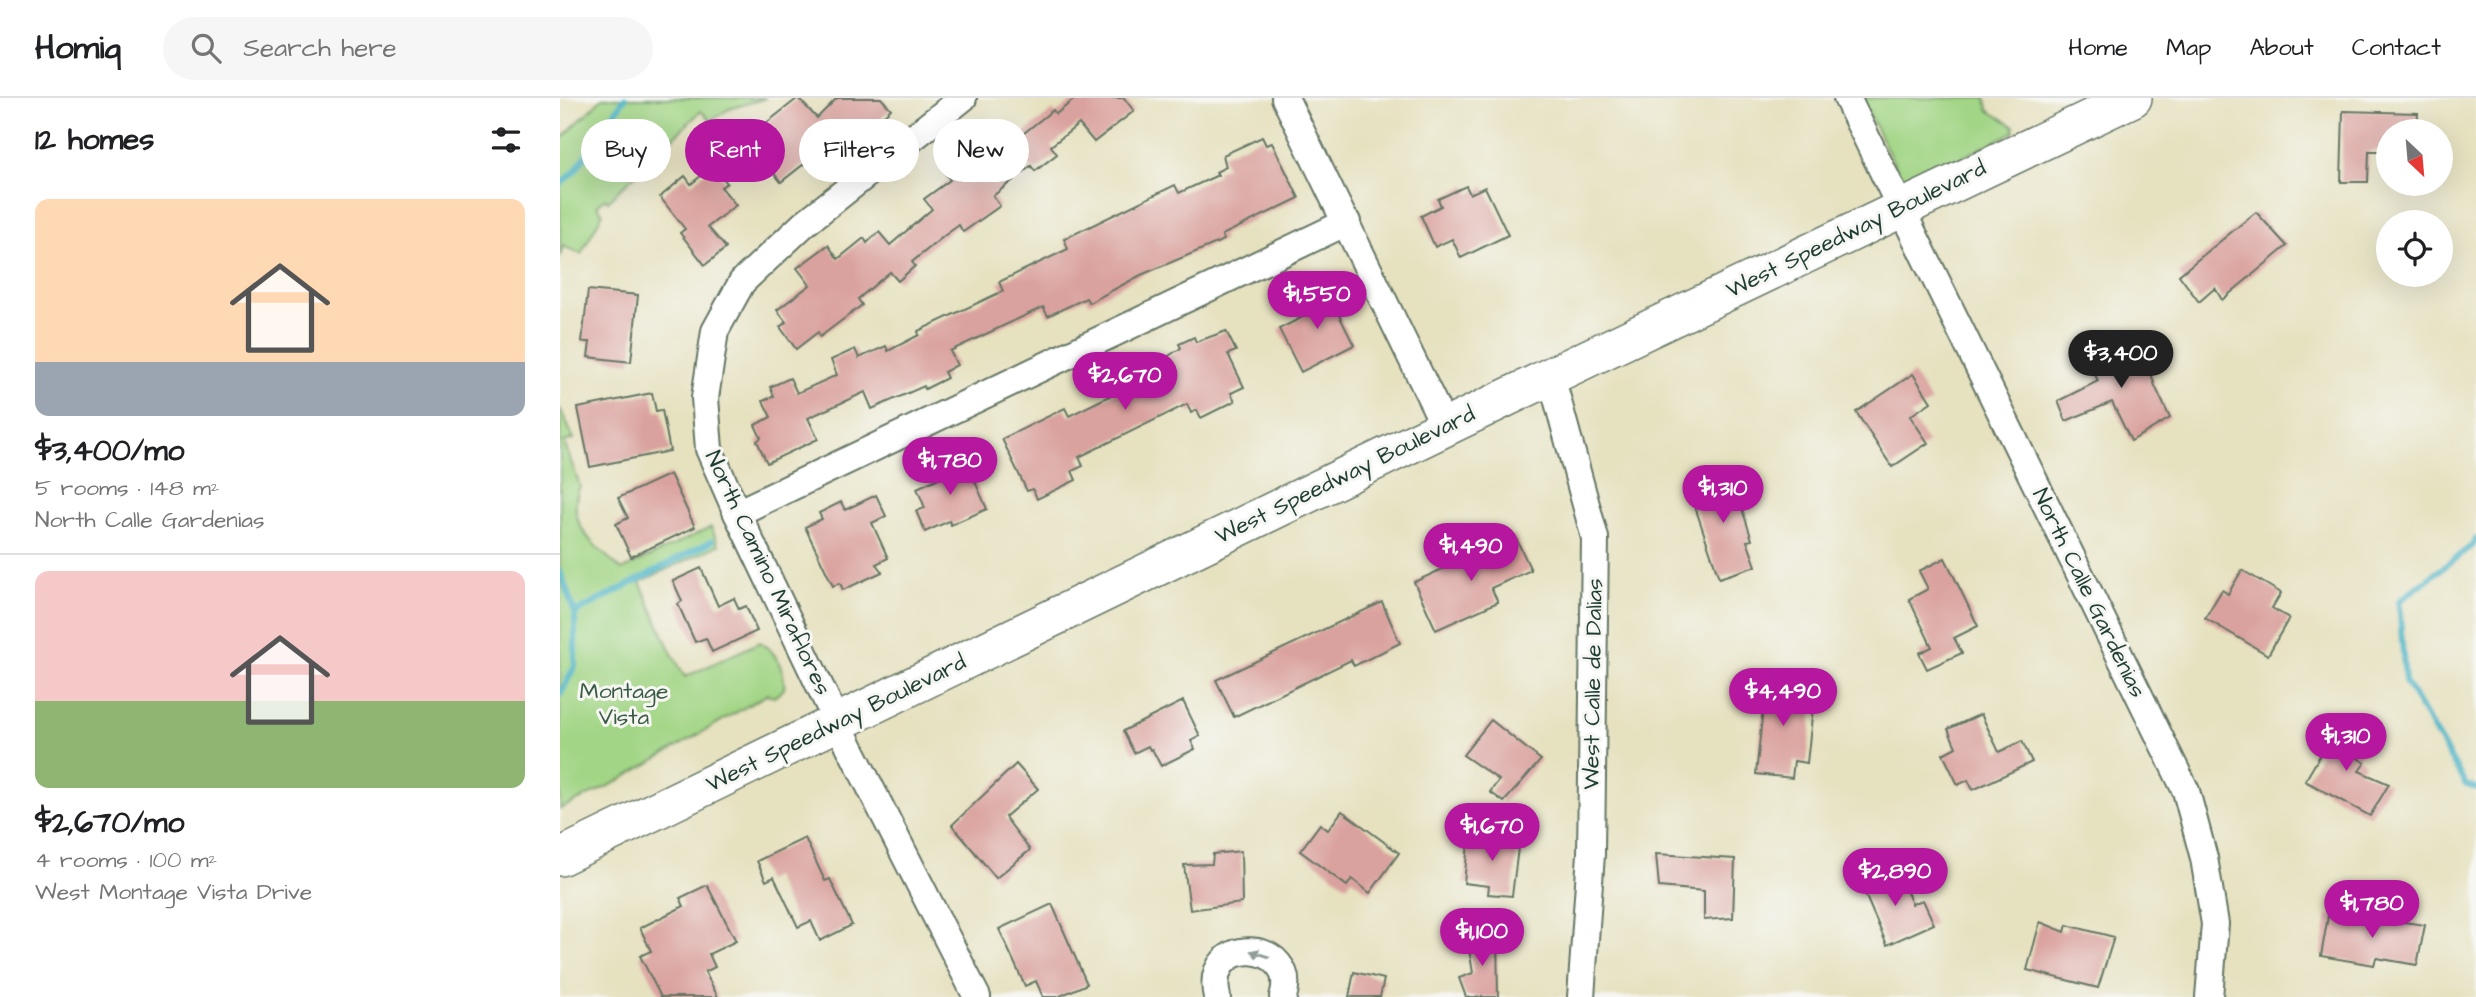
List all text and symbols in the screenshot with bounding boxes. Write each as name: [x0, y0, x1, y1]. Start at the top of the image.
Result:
search box: [163, 17, 653, 80]
text: Homiq: [35, 25, 121, 71]
icon: search: [187, 29, 225, 67]
text: Search here: [243, 30, 397, 66]
text: Home: [2068, 31, 2128, 65]
text: Map: [2166, 31, 2211, 65]
text: About: [2249, 31, 2314, 65]
text: Contact: [2352, 31, 2441, 65]
text: 12 homes: [35, 119, 154, 161]
chip: Buy: [581, 119, 671, 182]
chip: Rent: [685, 119, 785, 182]
chip: Filters: [799, 119, 919, 182]
chip: New: [933, 119, 1029, 182]
north arrow: [2376, 119, 2454, 196]
map controls: [2376, 119, 2453, 287]
icon: filters: [487, 121, 525, 159]
street label: West Speedway Boulevard: [1721, 152, 1992, 307]
button: locate: [2376, 210, 2453, 287]
icon: home: [217, 245, 343, 371]
pin: $1,550: [1260, 272, 1374, 331]
text: $1,550: [1284, 278, 1350, 310]
pin: $3,400: [2064, 330, 2178, 390]
text: $3,400: [2084, 337, 2158, 369]
pin: $2,670: [1068, 352, 1182, 412]
text: $2,670: [1088, 359, 1162, 391]
street label: West Speedway Boulevard: [1210, 398, 1481, 553]
text: $3,400/mo: [35, 430, 184, 472]
pin: $1,780: [893, 438, 1007, 497]
text: $1,780: [918, 444, 982, 476]
street label: North Camino Miraflores: [697, 445, 839, 701]
pin: $1,310: [1666, 466, 1780, 525]
text: 5 rooms · 148 m²: [35, 472, 219, 504]
text: $1,310: [1699, 472, 1748, 504]
street label: North Calle Gardenias: [2024, 483, 2154, 703]
text: North Calle Gardenias: [35, 504, 265, 536]
pin: $1,490: [1414, 524, 1528, 583]
text: $1,490: [1439, 530, 1503, 562]
street label: West Calle de Dalias: [1575, 578, 1611, 790]
icon: home: [217, 617, 343, 743]
street label: West Speedway Boulevard: [701, 646, 972, 801]
pin: $4,490: [1726, 668, 1840, 728]
park label: Montage Vista: [580, 675, 668, 733]
text: $4,490: [1745, 675, 1821, 707]
pin: $1,310: [2289, 714, 2403, 773]
text: $1,310: [2322, 720, 2371, 752]
text: $2,670/mo: [35, 802, 184, 844]
pin: $1,670: [1435, 804, 1549, 863]
text: $1,670: [1461, 810, 1523, 842]
text: 4 rooms · 100 m²: [35, 844, 217, 876]
pin: $2,890: [1838, 848, 1952, 908]
text: $2,890: [1859, 855, 1931, 887]
text: West Montage Vista Drive: [35, 876, 312, 908]
pin: $1,780: [2315, 880, 2429, 940]
text: $1,780: [2340, 887, 2404, 919]
pin: $1,100: [1425, 908, 1539, 968]
text: $1,100: [1456, 915, 1508, 947]
one-way arrow: [1249, 948, 1270, 958]

